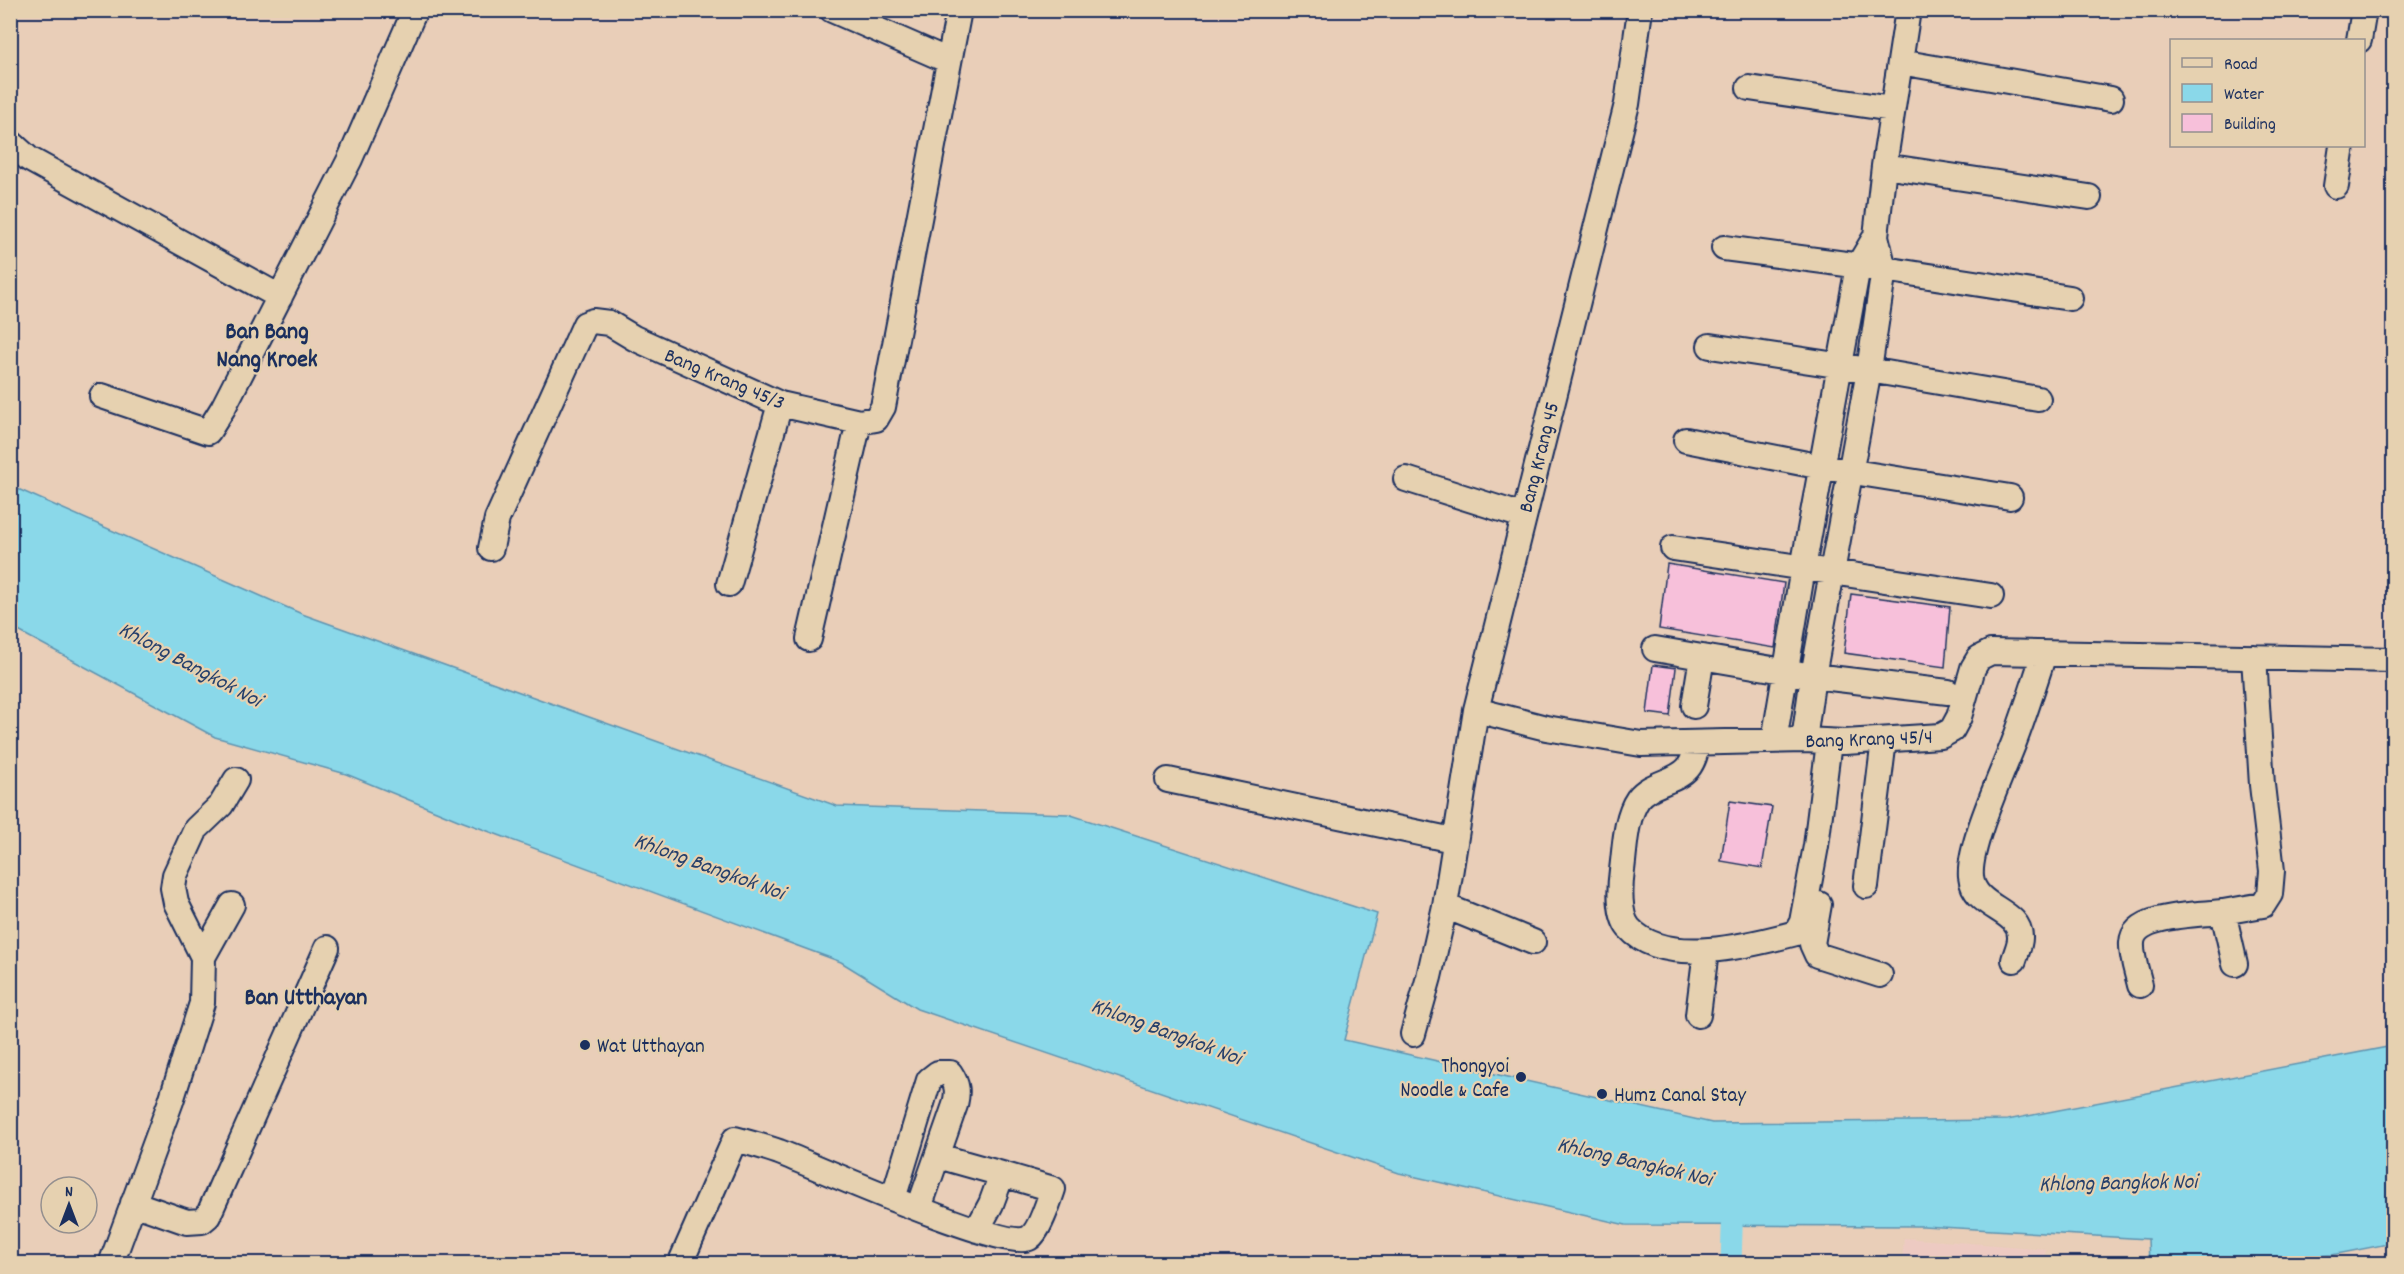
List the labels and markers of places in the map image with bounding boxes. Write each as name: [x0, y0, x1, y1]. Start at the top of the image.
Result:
place label: Wat Utthayan: [597, 1033, 705, 1063]
marker: Wat Utthayan: [578, 1038, 592, 1052]
place label: Thongyoi Noodle & Cafe: [1400, 1053, 1509, 1107]
marker: Thongyoi Noodle & Cafe: [1514, 1070, 1528, 1084]
place label: Humz Canal Stay: [1614, 1082, 1746, 1112]
marker: Humz Canal Stay: [1595, 1087, 1609, 1101]

